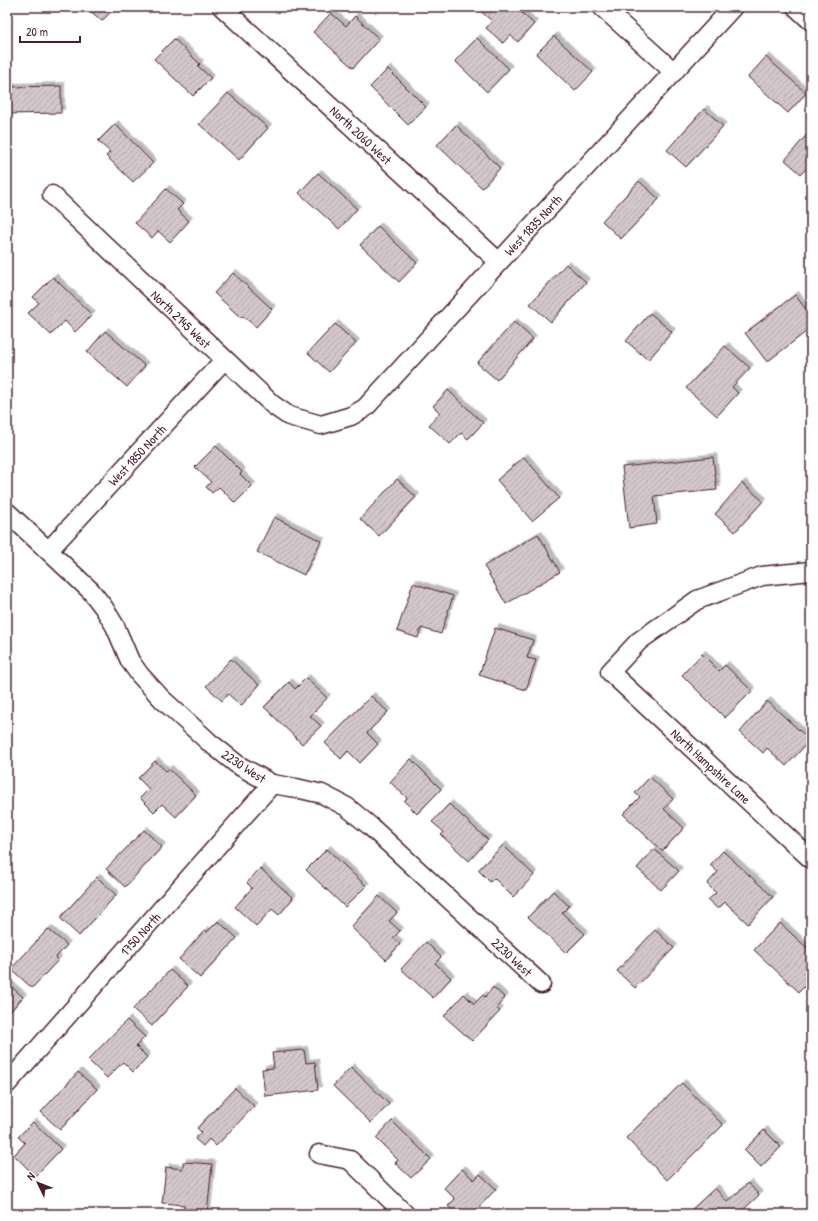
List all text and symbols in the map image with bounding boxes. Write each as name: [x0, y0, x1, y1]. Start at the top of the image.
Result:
scale bar: [20, 18, 80, 44]
text: 20 m: [26, 23, 48, 40]
street label: North 2060 West: [326, 102, 396, 169]
street label: West 1835 North: [500, 190, 566, 259]
street label: North 2145 West: [147, 286, 215, 353]
street label: West 1850 North: [104, 420, 170, 489]
street label: North Hampshire Lane: [667, 724, 755, 808]
street label: 2230 West: [218, 745, 270, 787]
street label: 1750 North: [116, 908, 165, 960]
street label: 2230 West: [488, 934, 537, 981]
north arrow: [18, 1163, 58, 1203]
text: N: [24, 1169, 38, 1183]

